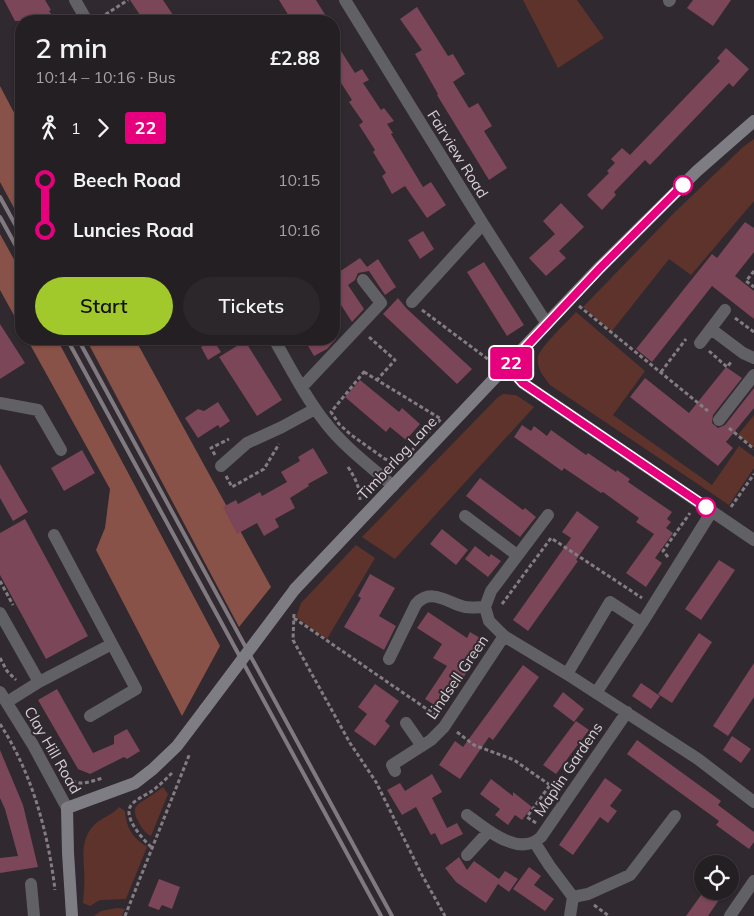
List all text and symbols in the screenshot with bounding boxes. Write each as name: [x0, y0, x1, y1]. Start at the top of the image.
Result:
text: 2 min: [35, 30, 108, 65]
text: £2.88: [270, 46, 320, 70]
text: 10:14 – 10:16 · Bus: [35, 67, 176, 87]
street label: Fairview Road: [423, 107, 493, 201]
icon: walk: [35, 114, 63, 142]
icon: forward: [89, 114, 117, 142]
text: 22: [135, 116, 156, 139]
text: 1: [71, 118, 81, 138]
text: Beech Road: [73, 168, 181, 192]
text: 10:15: [278, 170, 320, 190]
unlabelled marker: [673, 175, 693, 195]
text: Luncies Road: [73, 218, 194, 242]
text: 10:16: [278, 220, 320, 240]
button: Start: [35, 277, 173, 335]
button: Tickets: [183, 277, 320, 335]
line badge: 22: [488, 347, 534, 379]
text: 22: [500, 351, 522, 374]
street label: Timberlog Lane: [353, 412, 441, 504]
unlabelled marker: [696, 497, 716, 517]
street label: Lindsell Green: [422, 631, 492, 723]
street label: Clay Hill Road: [20, 703, 86, 797]
street label: Maplin Gardens: [530, 718, 606, 820]
map controls: [694, 855, 739, 900]
button: locate: [694, 855, 739, 900]

